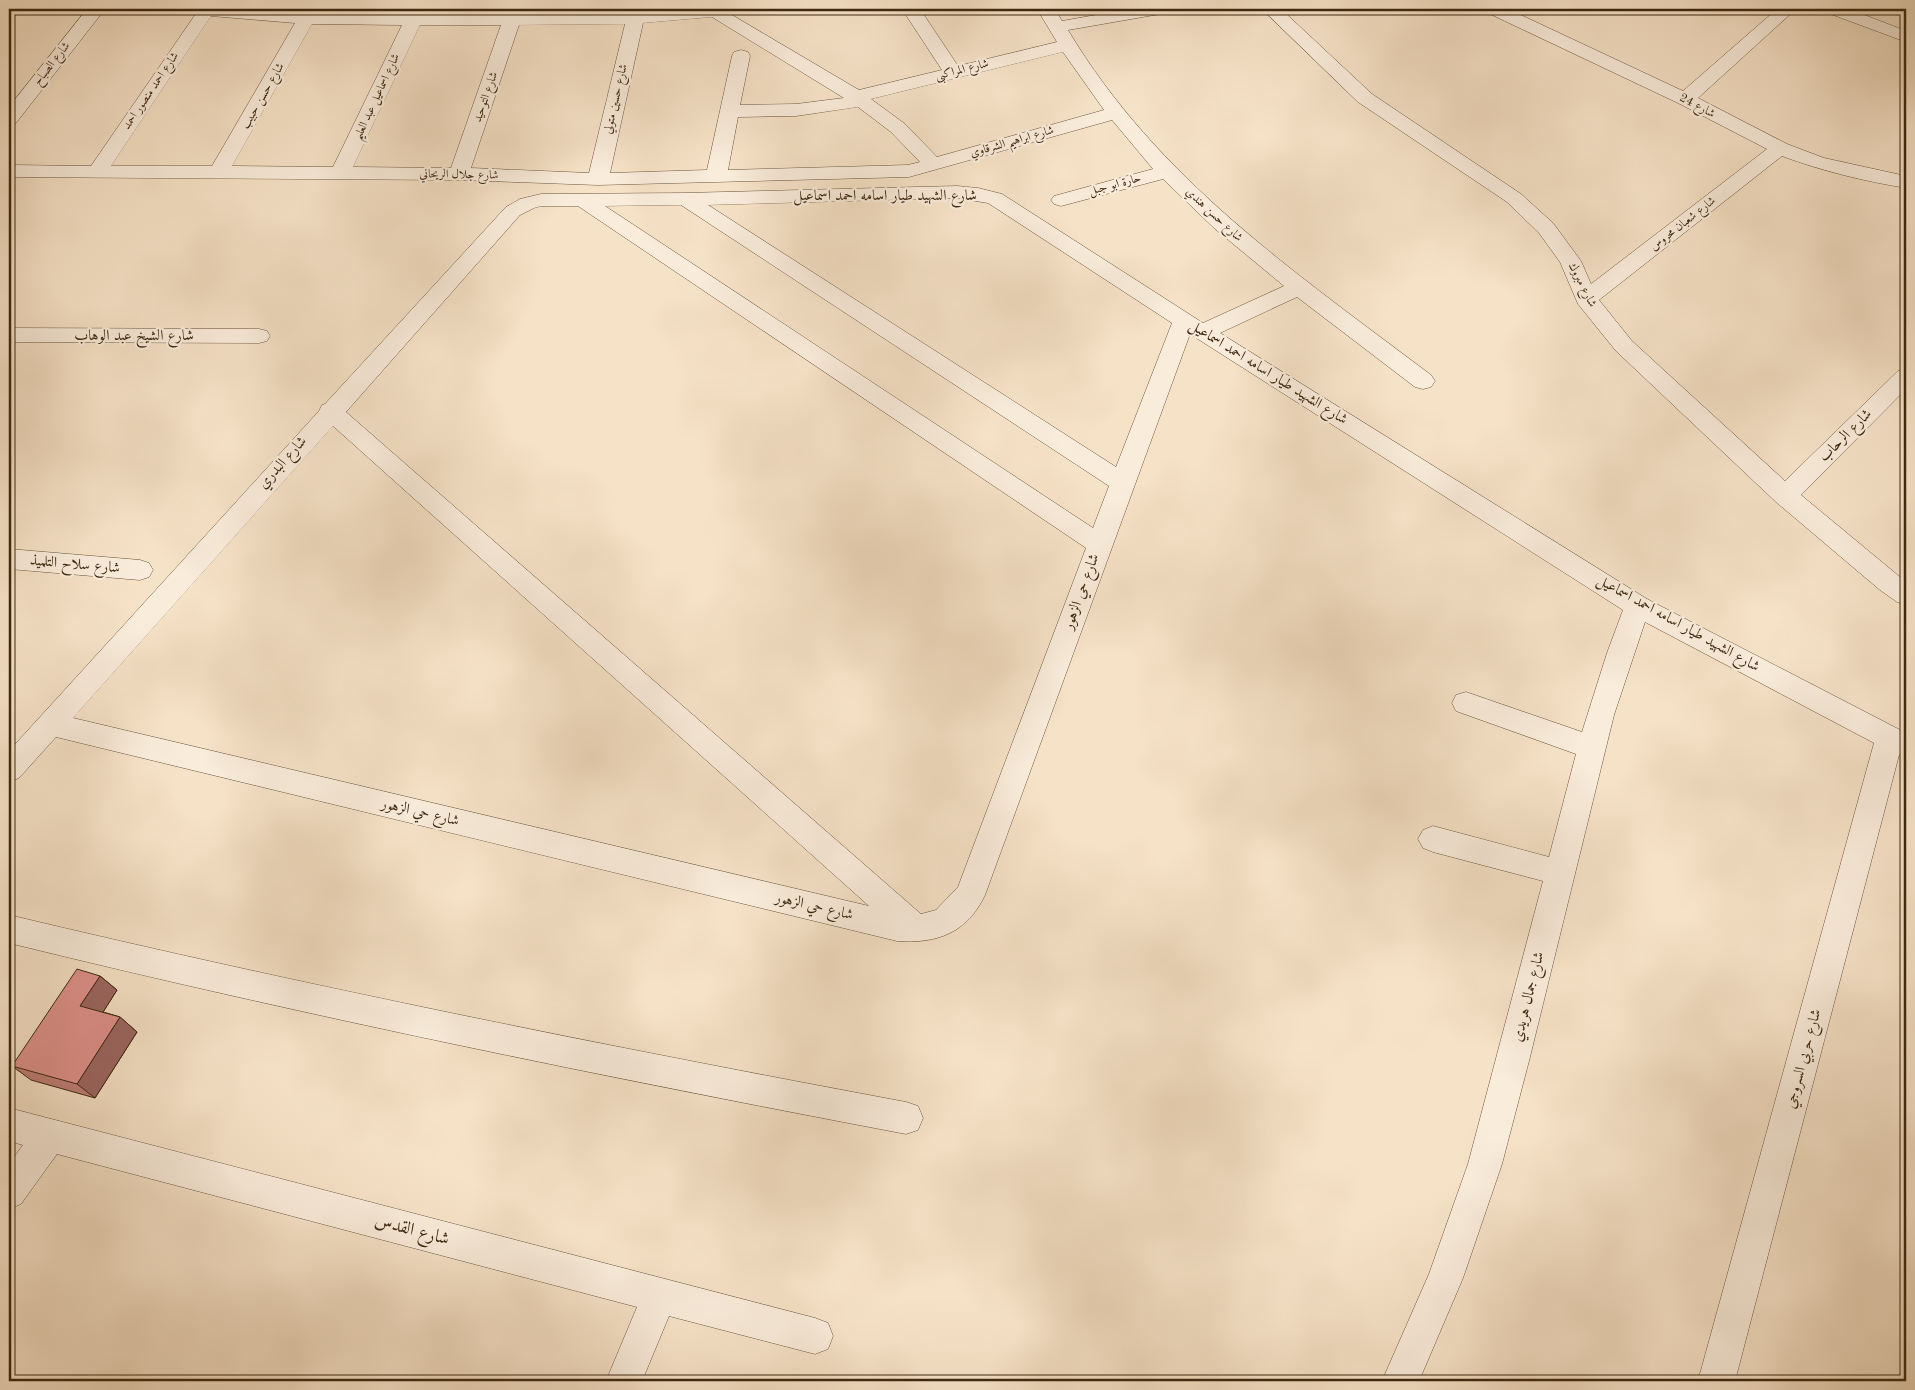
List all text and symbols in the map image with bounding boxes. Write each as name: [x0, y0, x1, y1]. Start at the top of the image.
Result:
street label: شارع الصباح: [32, 40, 76, 90]
street label: شارع احمد منصور احمد: [121, 50, 185, 134]
street label: شارع اسماعيل عبد العليم: [352, 52, 407, 144]
street label: شارع المراكبى: [934, 57, 991, 86]
street label: شارع حسن حبيب: [239, 61, 290, 133]
street label: شارع حسين متولي: [602, 63, 634, 136]
street label: شارع التوحيد: [472, 70, 504, 125]
street label: شارع 24: [1675, 92, 1717, 124]
street label: شارع ابراهيم الشرقاوي: [969, 124, 1057, 165]
street label: شارع جلال الريحاني: [419, 168, 499, 186]
street label: حارة ابو جبل: [1088, 172, 1143, 200]
street label: شارع حسن هندي: [1181, 186, 1245, 247]
street label: شارع الشهيد طيار اسامه احمد اسماعيل: [793, 189, 977, 208]
street label: شارع شعبان محروس: [1648, 195, 1721, 256]
street label: شارع مبروك: [1562, 260, 1599, 311]
street label: شارع الشهيد طيار اسامه احمد اسماعيل: [1184, 318, 1350, 431]
street label: شارع الشيخ عبد الوهاب: [74, 329, 194, 349]
street label: شارع الرحاب: [1816, 406, 1878, 468]
street label: شارع البدري: [256, 434, 313, 495]
street label: شارع حي الزهور: [1060, 552, 1106, 635]
street label: شارع سلاح التلميذ: [29, 554, 121, 580]
street label: شارع الشهيد طيار اسامه احمد اسماعيل: [1592, 573, 1762, 679]
street label: شارع حي الزهور: [377, 795, 461, 833]
street label: شارع حي الزهور: [771, 889, 855, 927]
street label: شارع جمال هريدي: [1511, 950, 1551, 1045]
street label: شارع حربي السروجي: [1784, 1008, 1828, 1111]
street label: شارع القدس: [371, 1211, 451, 1253]

